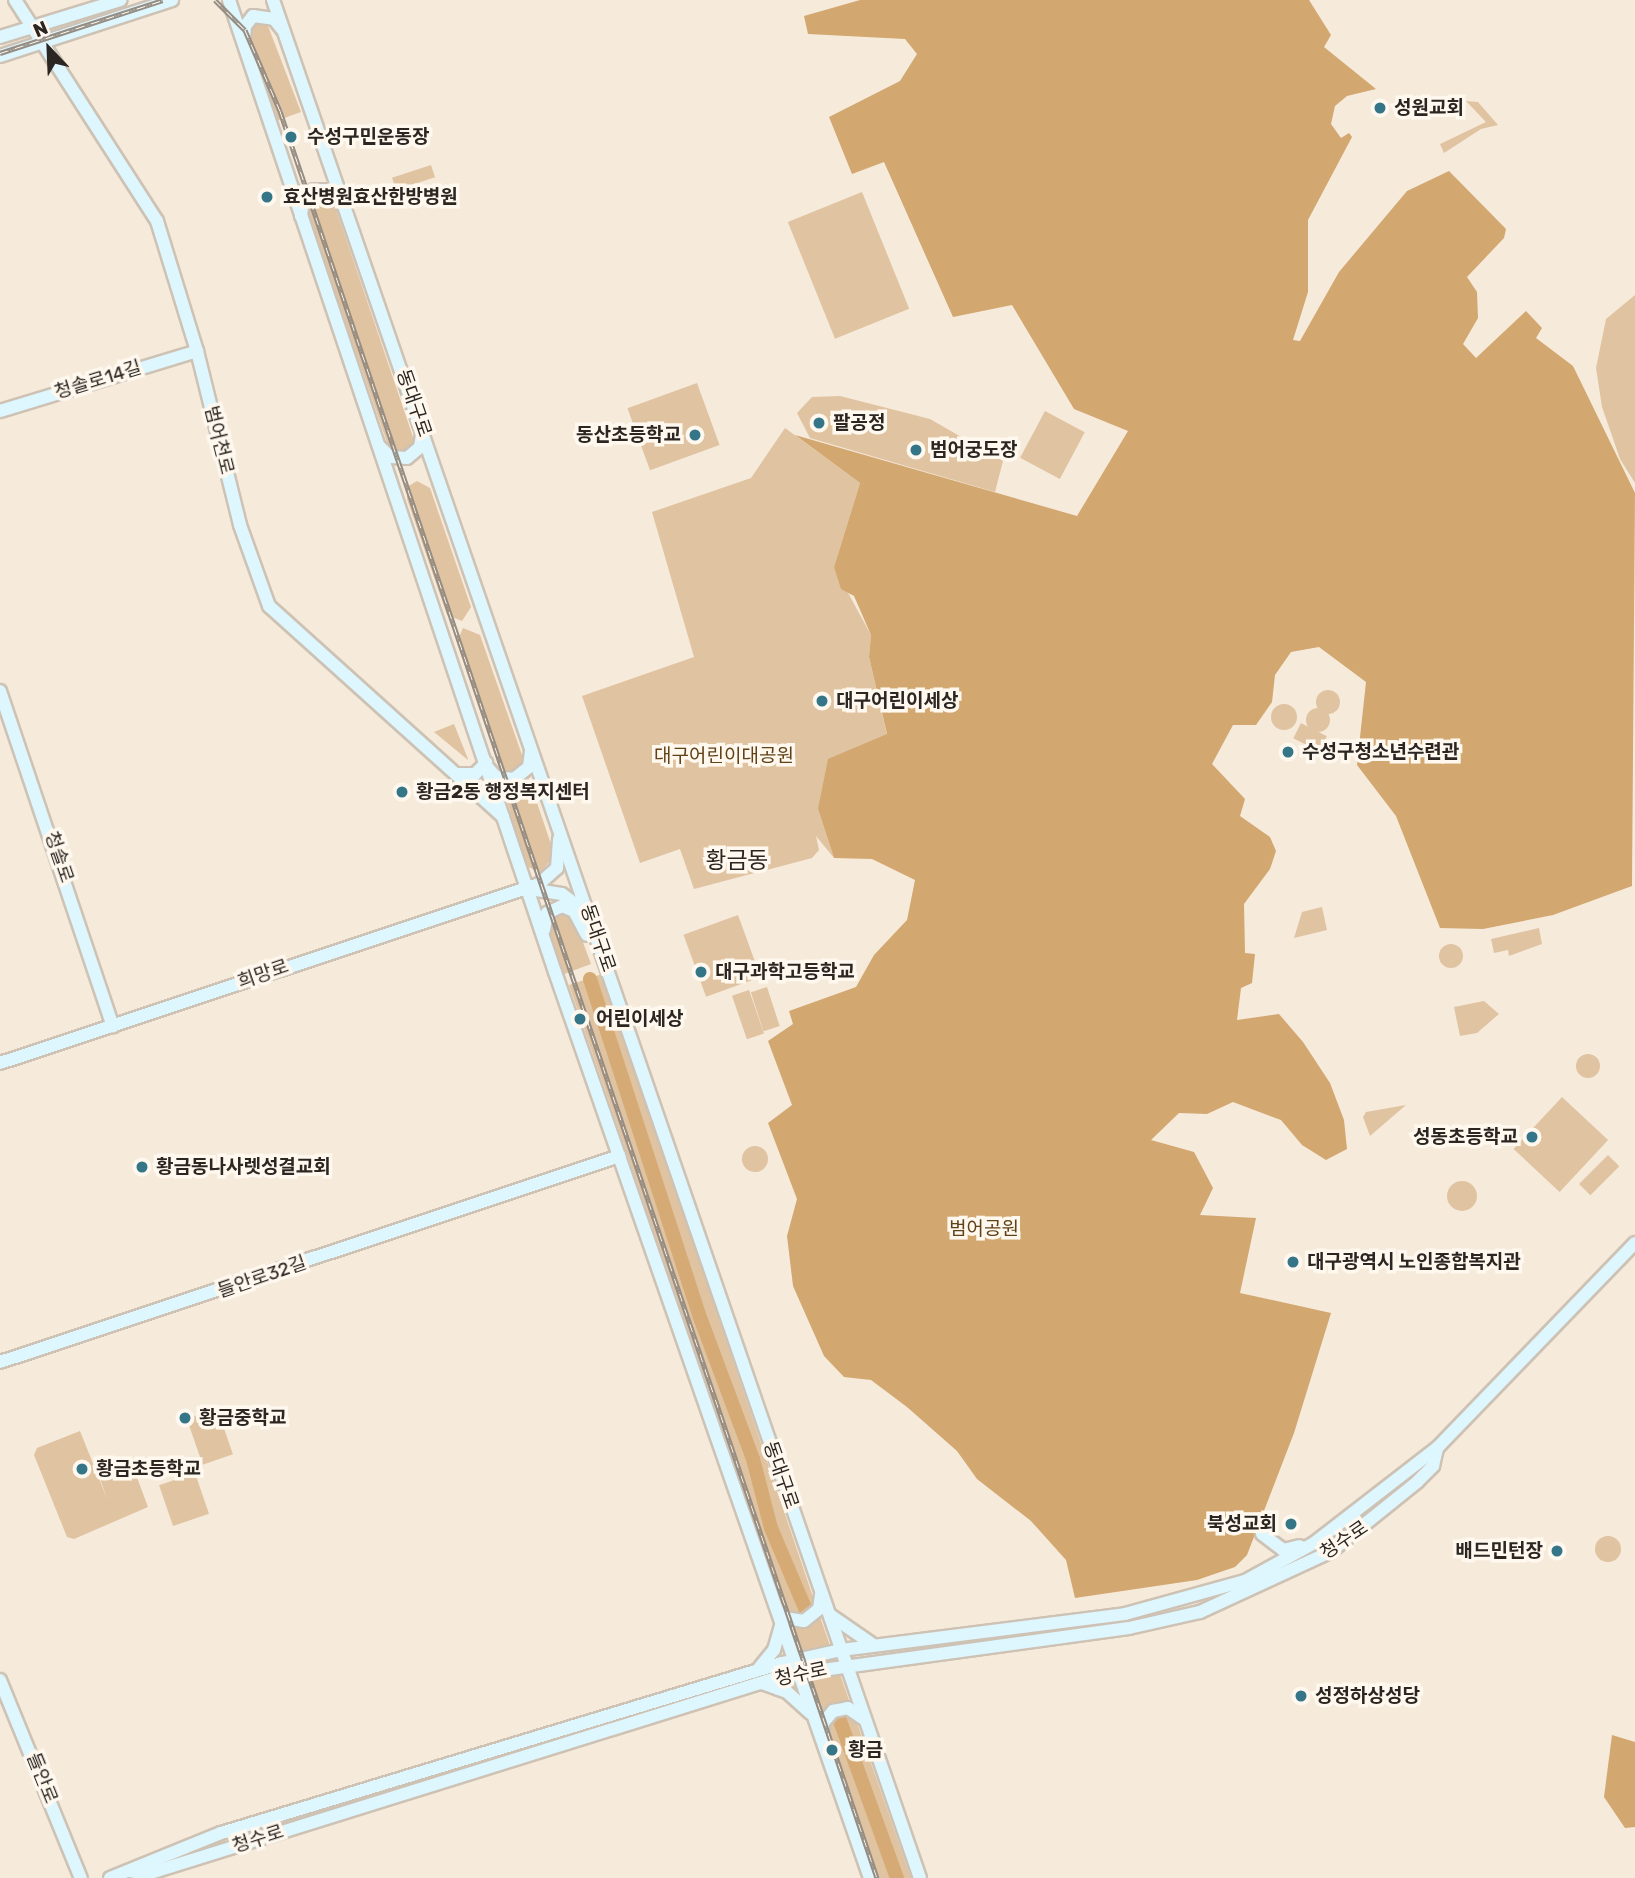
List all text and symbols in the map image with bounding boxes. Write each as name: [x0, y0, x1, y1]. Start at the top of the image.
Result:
north arrow: [14, 14, 84, 84]
text: N: [30, 16, 51, 42]
place label: 성원교회: [1394, 97, 1464, 119]
marker: 성원교회: [1372, 100, 1388, 116]
place label: 수성구민운동장: [307, 126, 429, 148]
marker: 수성구민운동장: [281, 127, 301, 147]
place label: 효산병원효산한방병원: [283, 186, 458, 208]
marker: 효산병원효산한방병원: [257, 187, 277, 207]
street label: 청솔로14길: [52, 356, 144, 404]
street label: 동대구로: [392, 366, 436, 440]
street label: 범어천로: [199, 403, 239, 477]
place label: 팔공정: [833, 412, 885, 434]
marker: 팔공정: [811, 415, 827, 431]
place label: 동산초등학교: [576, 424, 681, 446]
marker: 동산초등학교: [687, 427, 703, 443]
place label: 범어궁도장: [930, 439, 1017, 461]
marker: 범어궁도장: [908, 442, 924, 458]
place label: 대구어린이세상: [836, 690, 958, 712]
marker: 대구어린이세상: [814, 693, 830, 709]
place label: 수성구청소년수련관: [1302, 741, 1459, 763]
marker: 수성구청소년수련관: [1280, 744, 1296, 760]
park label: 대구어린이대공원: [654, 745, 794, 767]
place label: 황금2동 행정복지센터: [416, 781, 590, 803]
marker: 황금2동 행정복지센터: [394, 784, 410, 800]
street label: 청솔로: [40, 828, 78, 886]
district label: 황금동: [705, 846, 769, 874]
street label: 동대구로: [576, 901, 620, 975]
street label: 희망로: [234, 955, 292, 993]
place label: 대구과학고등학교: [715, 961, 855, 983]
marker: 대구과학고등학교: [693, 964, 709, 980]
place label: 어린이세상: [596, 1008, 683, 1030]
marker: 어린이세상: [570, 1009, 590, 1029]
place label: 성동초등학교: [1413, 1126, 1518, 1148]
marker: 성동초등학교: [1524, 1129, 1540, 1145]
place label: 황금동나사렛성결교회: [156, 1156, 331, 1178]
marker: 황금동나사렛성결교회: [134, 1159, 150, 1175]
park label: 범어공원: [949, 1218, 1019, 1240]
street label: 들안로32길: [215, 1251, 309, 1303]
place label: 대구광역시 노인종합복지관: [1307, 1251, 1521, 1273]
marker: 대구광역시 노인종합복지관: [1285, 1254, 1301, 1270]
place label: 황금중학교: [199, 1407, 286, 1429]
marker: 황금중학교: [177, 1410, 193, 1426]
street label: 동대구로: [759, 1438, 803, 1512]
place label: 황금초등학교: [96, 1458, 201, 1480]
marker: 황금초등학교: [74, 1461, 90, 1477]
place label: 북성교회: [1207, 1513, 1277, 1535]
marker: 북성교회: [1283, 1516, 1299, 1532]
street label: 청수로: [1316, 1516, 1372, 1564]
place label: 배드민턴장: [1456, 1540, 1543, 1562]
marker: 배드민턴장: [1549, 1543, 1565, 1559]
street label: 청수로: [773, 1657, 829, 1691]
place label: 성정하상성당: [1315, 1685, 1420, 1707]
marker: 성정하상성당: [1293, 1688, 1309, 1704]
place label: 황금: [848, 1739, 883, 1761]
marker: 황금: [822, 1740, 842, 1760]
street label: 들안로: [22, 1749, 62, 1807]
street label: 청수로: [230, 1820, 286, 1858]

